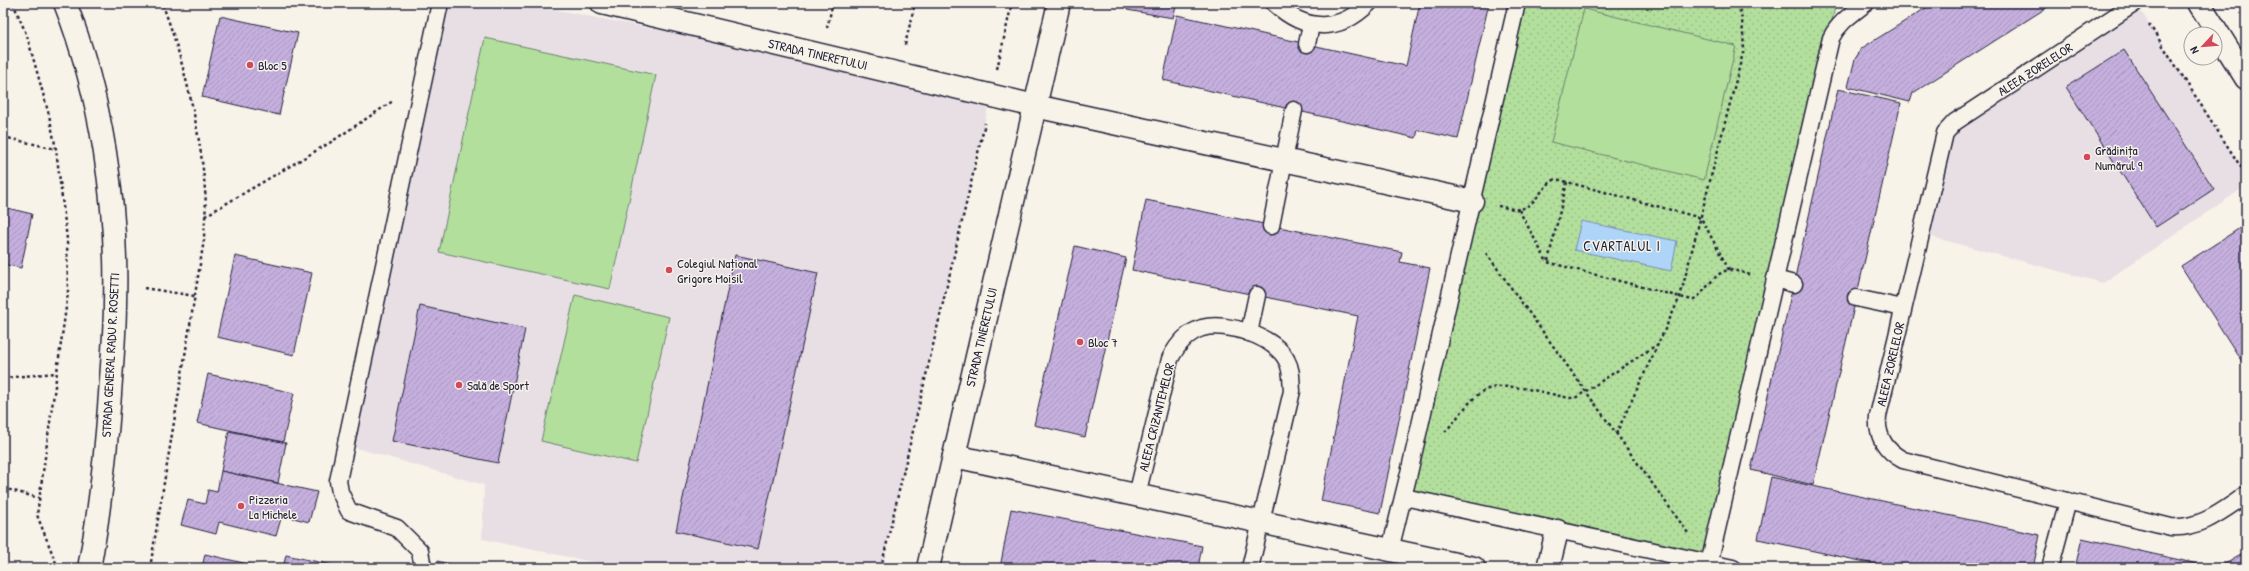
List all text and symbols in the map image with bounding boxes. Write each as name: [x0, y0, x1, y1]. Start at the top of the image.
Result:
north arrow: [2183, 26, 2223, 66]
street label: STRADA TINERETULUI: [767, 34, 869, 74]
street label: ALEEA ZORELELOR: [1994, 38, 2076, 100]
text: N: [2186, 45, 2202, 56]
place label: Bloc 5: [258, 56, 287, 74]
marker: Bloc 5: [245, 60, 255, 70]
place label: Grădinița Numărul 9: [2095, 141, 2143, 174]
marker: Grădinița Numărul 9: [2082, 152, 2092, 162]
district label: CVARTALUL I: [1583, 236, 1661, 255]
place label: Colegiul Național Grigore Moisil: [677, 254, 758, 287]
marker: Colegiul Național Grigore Moisil: [664, 265, 674, 275]
street label: STRADA GENERAL RADU R. ROSETTI: [97, 272, 123, 438]
street label: STRADA TINERETULUI: [961, 286, 1001, 388]
street label: ALEEA ZORELELOR: [1872, 320, 1908, 408]
place label: Bloc 7: [1088, 333, 1118, 351]
marker: Bloc 7: [1075, 337, 1085, 347]
street label: ALEEA CRIZANTEMELOR: [1134, 361, 1178, 473]
place label: Sală de Sport: [467, 376, 530, 394]
marker: Sală de Sport: [454, 380, 464, 390]
place label: Pizzeria La Michele: [249, 490, 297, 523]
marker: Pizzeria La Michele: [236, 501, 246, 511]

